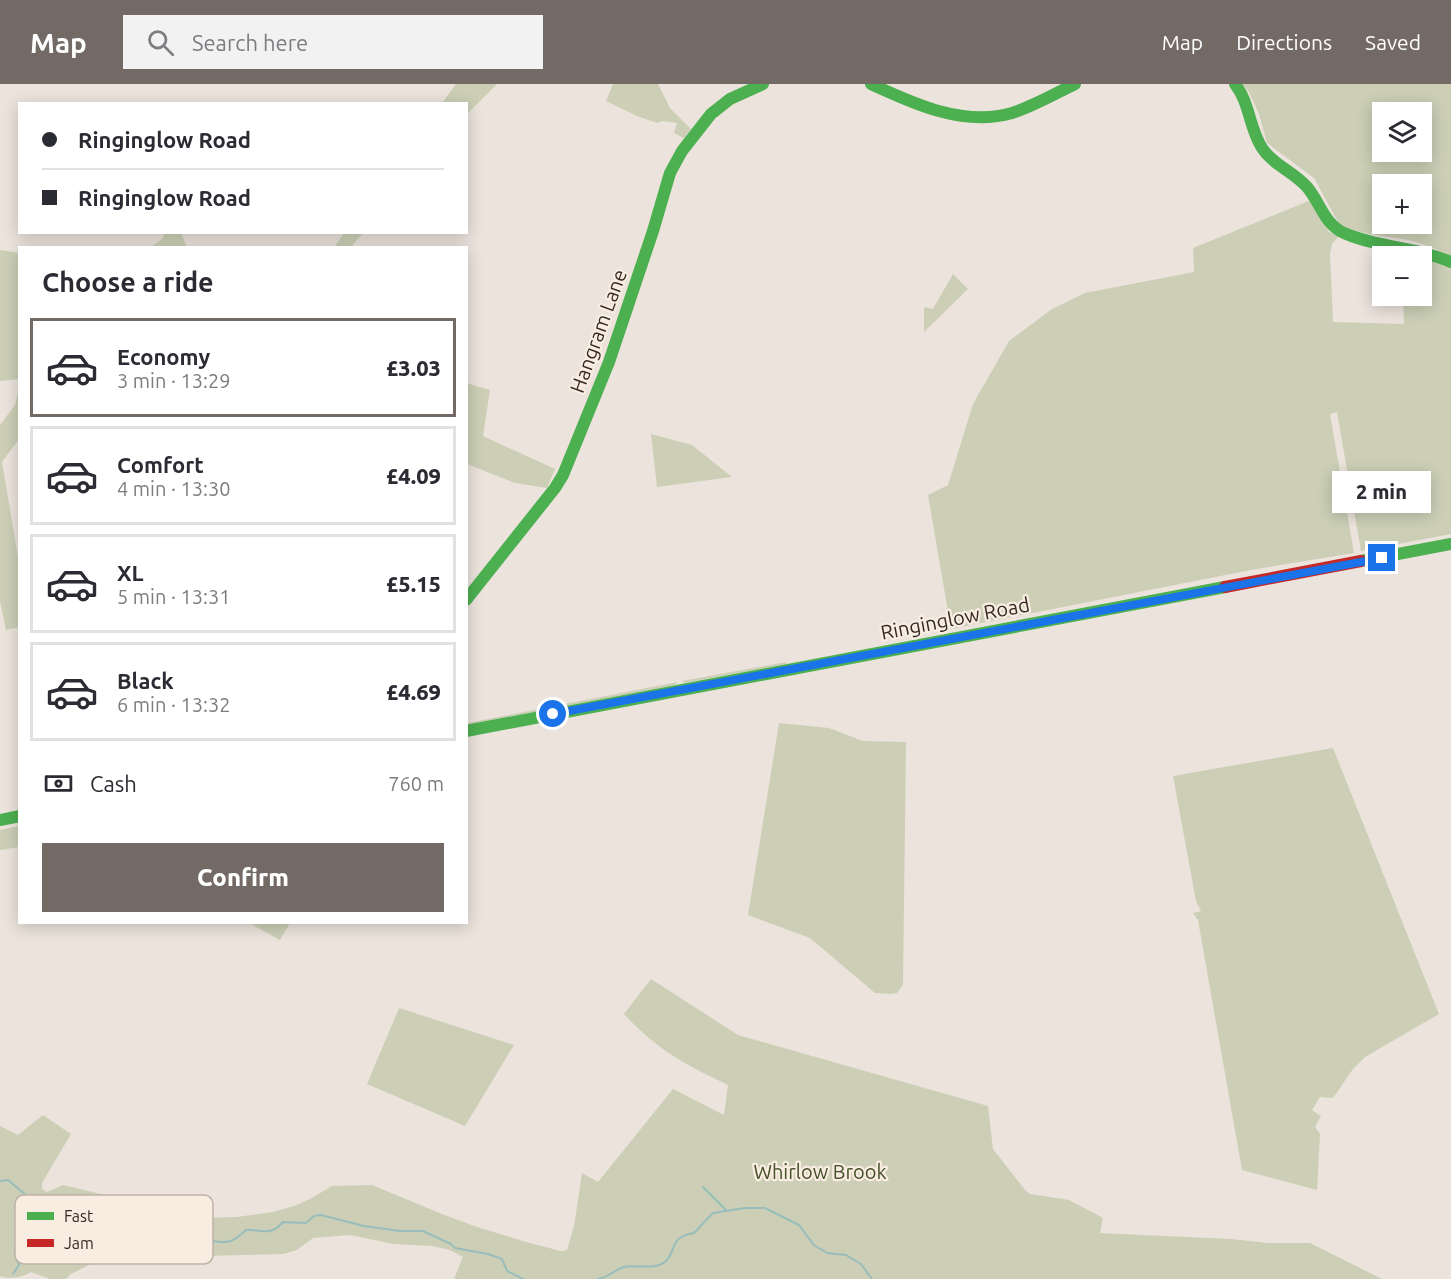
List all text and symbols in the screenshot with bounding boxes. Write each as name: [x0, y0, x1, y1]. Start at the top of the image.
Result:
search box: [123, 15, 543, 69]
icon: search: [144, 26, 177, 59]
text: Map: [30, 27, 87, 58]
text: Search here: [192, 30, 308, 55]
text: Map: [1162, 30, 1203, 54]
text: Directions: [1236, 30, 1332, 54]
text: Saved: [1365, 30, 1421, 54]
map controls: [1372, 102, 1432, 306]
button: layers: [1372, 102, 1432, 162]
text: Ringinglow Road: [78, 127, 251, 152]
button: +: [1372, 174, 1432, 234]
text: Ringinglow Road: [78, 185, 251, 210]
button: −: [1372, 246, 1432, 306]
street label: Hangram Lane: [565, 266, 631, 396]
text: Choose a ride: [42, 267, 214, 297]
icon: car: [45, 341, 99, 395]
text: Economy: [117, 344, 210, 369]
text: £3.03: [386, 355, 441, 380]
text: 3 min · 13:29: [117, 369, 231, 392]
icon: car: [45, 449, 99, 503]
text: Comfort: [117, 452, 204, 477]
text: £4.09: [386, 463, 441, 488]
callout: 2 min: [1332, 471, 1432, 513]
text: 4 min · 13:30: [117, 477, 231, 500]
text: 2 min: [1356, 480, 1407, 503]
route end: [1368, 544, 1395, 571]
icon: car: [45, 557, 99, 611]
text: XL: [117, 560, 144, 585]
text: £5.15: [386, 571, 441, 596]
text: 5 min · 13:31: [117, 585, 231, 608]
street label: Ringinglow Road: [879, 592, 1031, 644]
icon: car: [45, 665, 99, 719]
text: Black: [117, 668, 174, 693]
text: £4.69: [386, 679, 441, 704]
text: 6 min · 13:32: [117, 693, 231, 716]
route start: [539, 700, 566, 727]
icon: cash: [42, 767, 75, 800]
text: Cash: [90, 771, 137, 796]
text: 760 m: [388, 772, 444, 795]
button: Confirm: [42, 843, 444, 912]
park label: Whirlow Brook: [753, 1160, 887, 1183]
legend: [15, 1195, 213, 1264]
text: Fast: [64, 1207, 94, 1225]
text: Jam: [64, 1234, 94, 1252]

